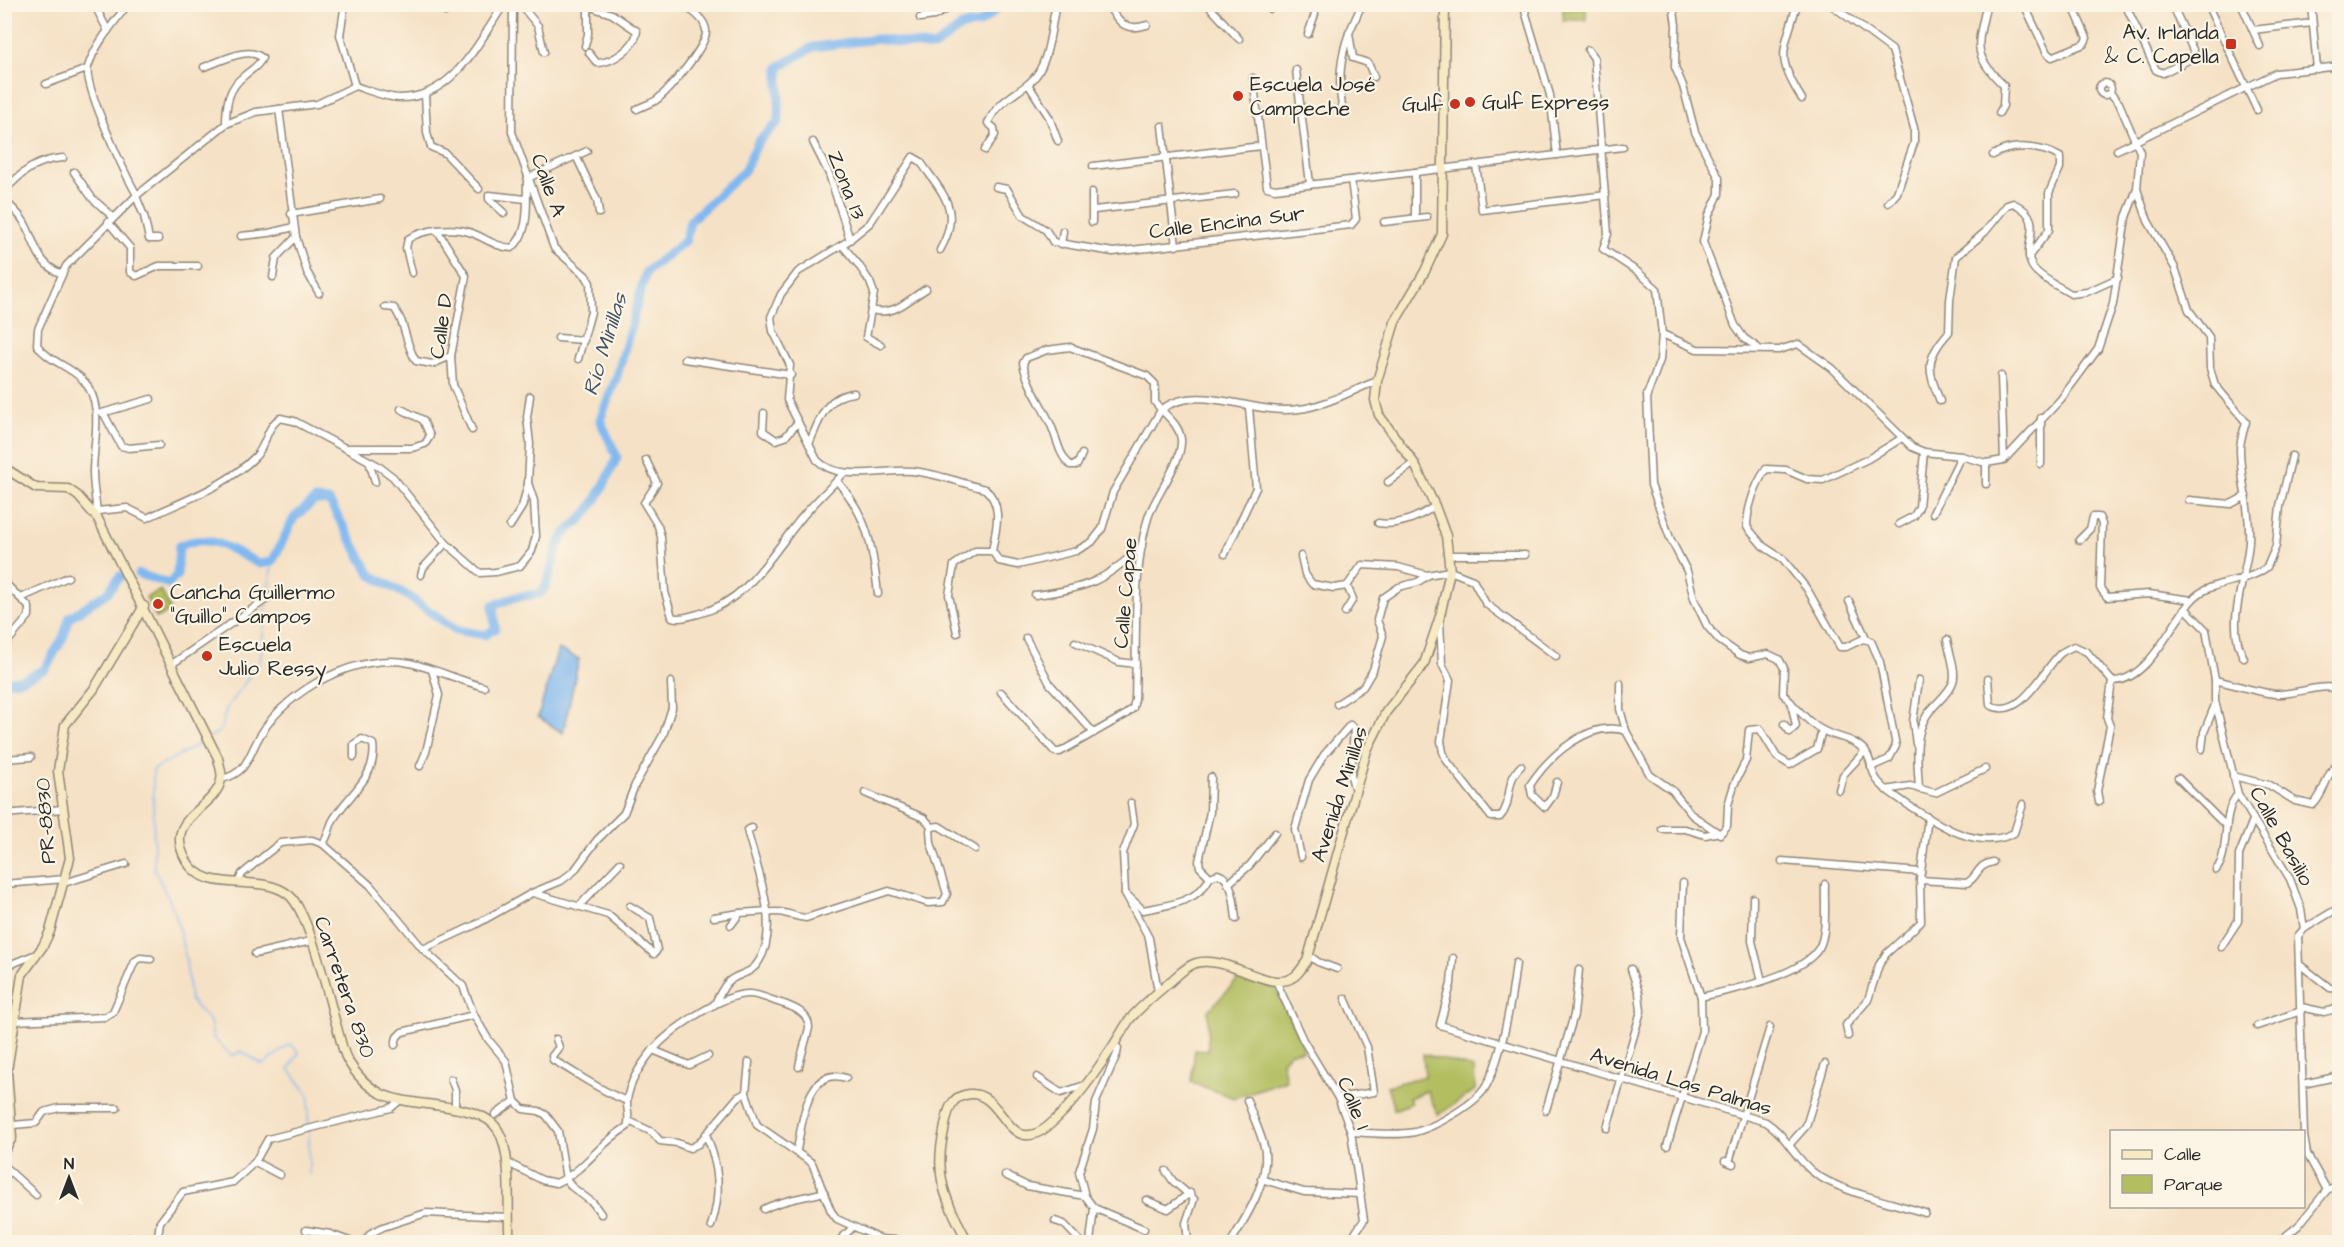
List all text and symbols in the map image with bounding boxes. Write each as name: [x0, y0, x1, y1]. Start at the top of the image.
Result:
place label: Av. Irlanda & C. Capella: [2104, 18, 2219, 72]
marker: Av. Irlanda & C. Capella: [2224, 37, 2238, 51]
place label: Escuela José Campeche: [1250, 70, 1376, 124]
place label: Gulf Express: [1482, 88, 1609, 118]
marker: Escuela José Campeche: [1231, 89, 1245, 103]
place label: Gulf: [1402, 90, 1444, 119]
marker: Gulf Express: [1463, 95, 1477, 109]
marker: Gulf: [1448, 97, 1462, 111]
street label: Zona 13: [820, 147, 873, 224]
street label: Calle A: [524, 149, 574, 221]
street label: Calle Encina Sur: [1148, 199, 1307, 246]
water label: Río Minillas: [575, 289, 636, 399]
street label: Calle D: [423, 291, 460, 361]
street label: Calle Capae: [1106, 536, 1146, 650]
place label: Cancha Guillermo "Guillo" Campos: [170, 578, 335, 632]
marker: Cancha Guillermo "Guillo" Campos: [151, 597, 165, 611]
place label: Escuela Julio Ressy: [219, 630, 327, 685]
marker: Escuela Julio Ressy: [200, 649, 214, 663]
street label: Avenida Minillas: [1304, 722, 1375, 866]
street label: PR-8830: [28, 777, 63, 865]
street label: Calle Basilio: [2242, 781, 2321, 891]
street label: Carretera 830: [307, 912, 382, 1062]
street label: Avenida Las Palmas: [1587, 1040, 1775, 1123]
street label: Calle 1: [1330, 1072, 1377, 1134]
legend: [2110, 1130, 2305, 1208]
text: Calle: [2164, 1142, 2202, 1167]
north arrow: [39, 1148, 99, 1208]
text: N: [64, 1153, 74, 1175]
text: Parque: [2164, 1172, 2223, 1197]

